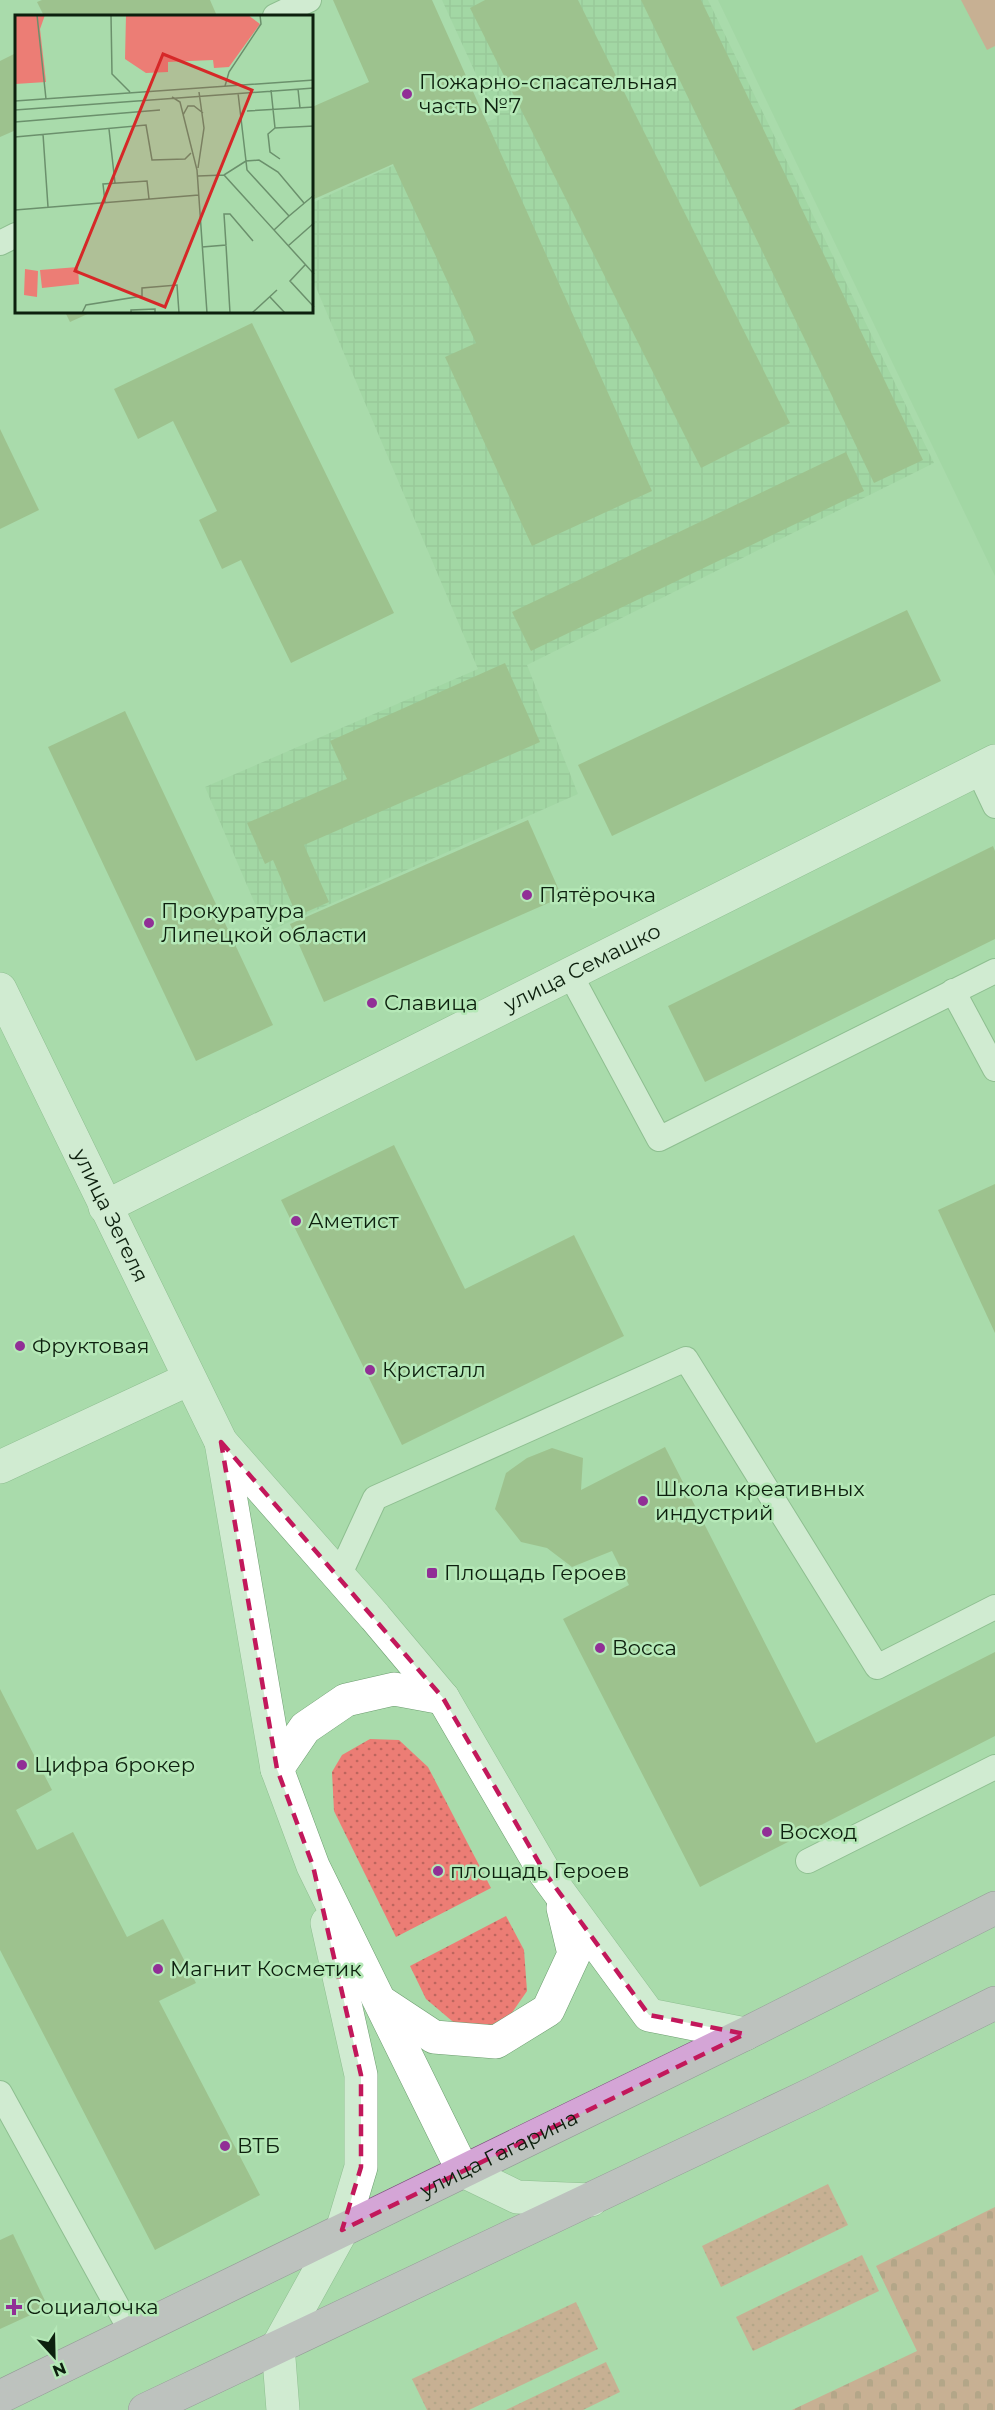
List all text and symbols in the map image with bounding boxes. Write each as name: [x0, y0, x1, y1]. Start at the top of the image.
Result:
inset map: [15, 15, 314, 314]
place label: Пожарно-спасательная часть №7: [419, 69, 678, 118]
marker: Пожарно-спасательная часть №7: [400, 87, 414, 101]
place label: Пятёрочка: [539, 882, 656, 907]
marker: Пятёрочка: [520, 888, 534, 902]
place label: Прокуратура Липецкой области: [161, 898, 367, 947]
marker: Прокуратура Липецкой области: [142, 916, 156, 930]
street label: улица Семашко: [499, 918, 665, 1018]
place label: Славица: [384, 990, 478, 1015]
marker: Славица: [365, 996, 379, 1010]
street label: улица Зегеля: [67, 1144, 154, 1286]
place label: Аметист: [308, 1208, 399, 1233]
marker: Аметист: [289, 1214, 303, 1228]
place label: Фруктовая: [32, 1333, 150, 1358]
marker: Фруктовая: [13, 1339, 27, 1353]
place label: Кристалл: [382, 1357, 486, 1382]
marker: Кристалл: [363, 1363, 377, 1377]
place label: Школа креативных индустрий: [655, 1476, 865, 1525]
marker: Школа креативных индустрий: [636, 1494, 650, 1508]
place label: Площадь Героев: [444, 1560, 627, 1585]
marker: Площадь Героев: [425, 1566, 439, 1580]
place label: Bocca: [612, 1635, 677, 1660]
marker: Bocca: [593, 1641, 607, 1655]
place label: Цифра брокер: [34, 1752, 195, 1777]
marker: Цифра брокер: [15, 1758, 29, 1772]
place label: Восход: [779, 1819, 857, 1844]
marker: Восход: [760, 1825, 774, 1839]
place label: площадь Героев: [450, 1858, 630, 1883]
marker: площадь Героев: [431, 1864, 445, 1878]
place label: Магнит Косметик: [170, 1956, 361, 1981]
marker: Магнит Косметик: [151, 1962, 165, 1976]
street label: улица Гагарина: [415, 2104, 582, 2203]
place label: ВТБ: [237, 2133, 280, 2158]
marker: ВТБ: [218, 2139, 232, 2153]
place label: Социалочка: [26, 2294, 158, 2319]
marker: Социалочка: [7, 2300, 21, 2314]
north arrow: [24, 2326, 84, 2386]
text: N: [50, 2358, 69, 2381]

